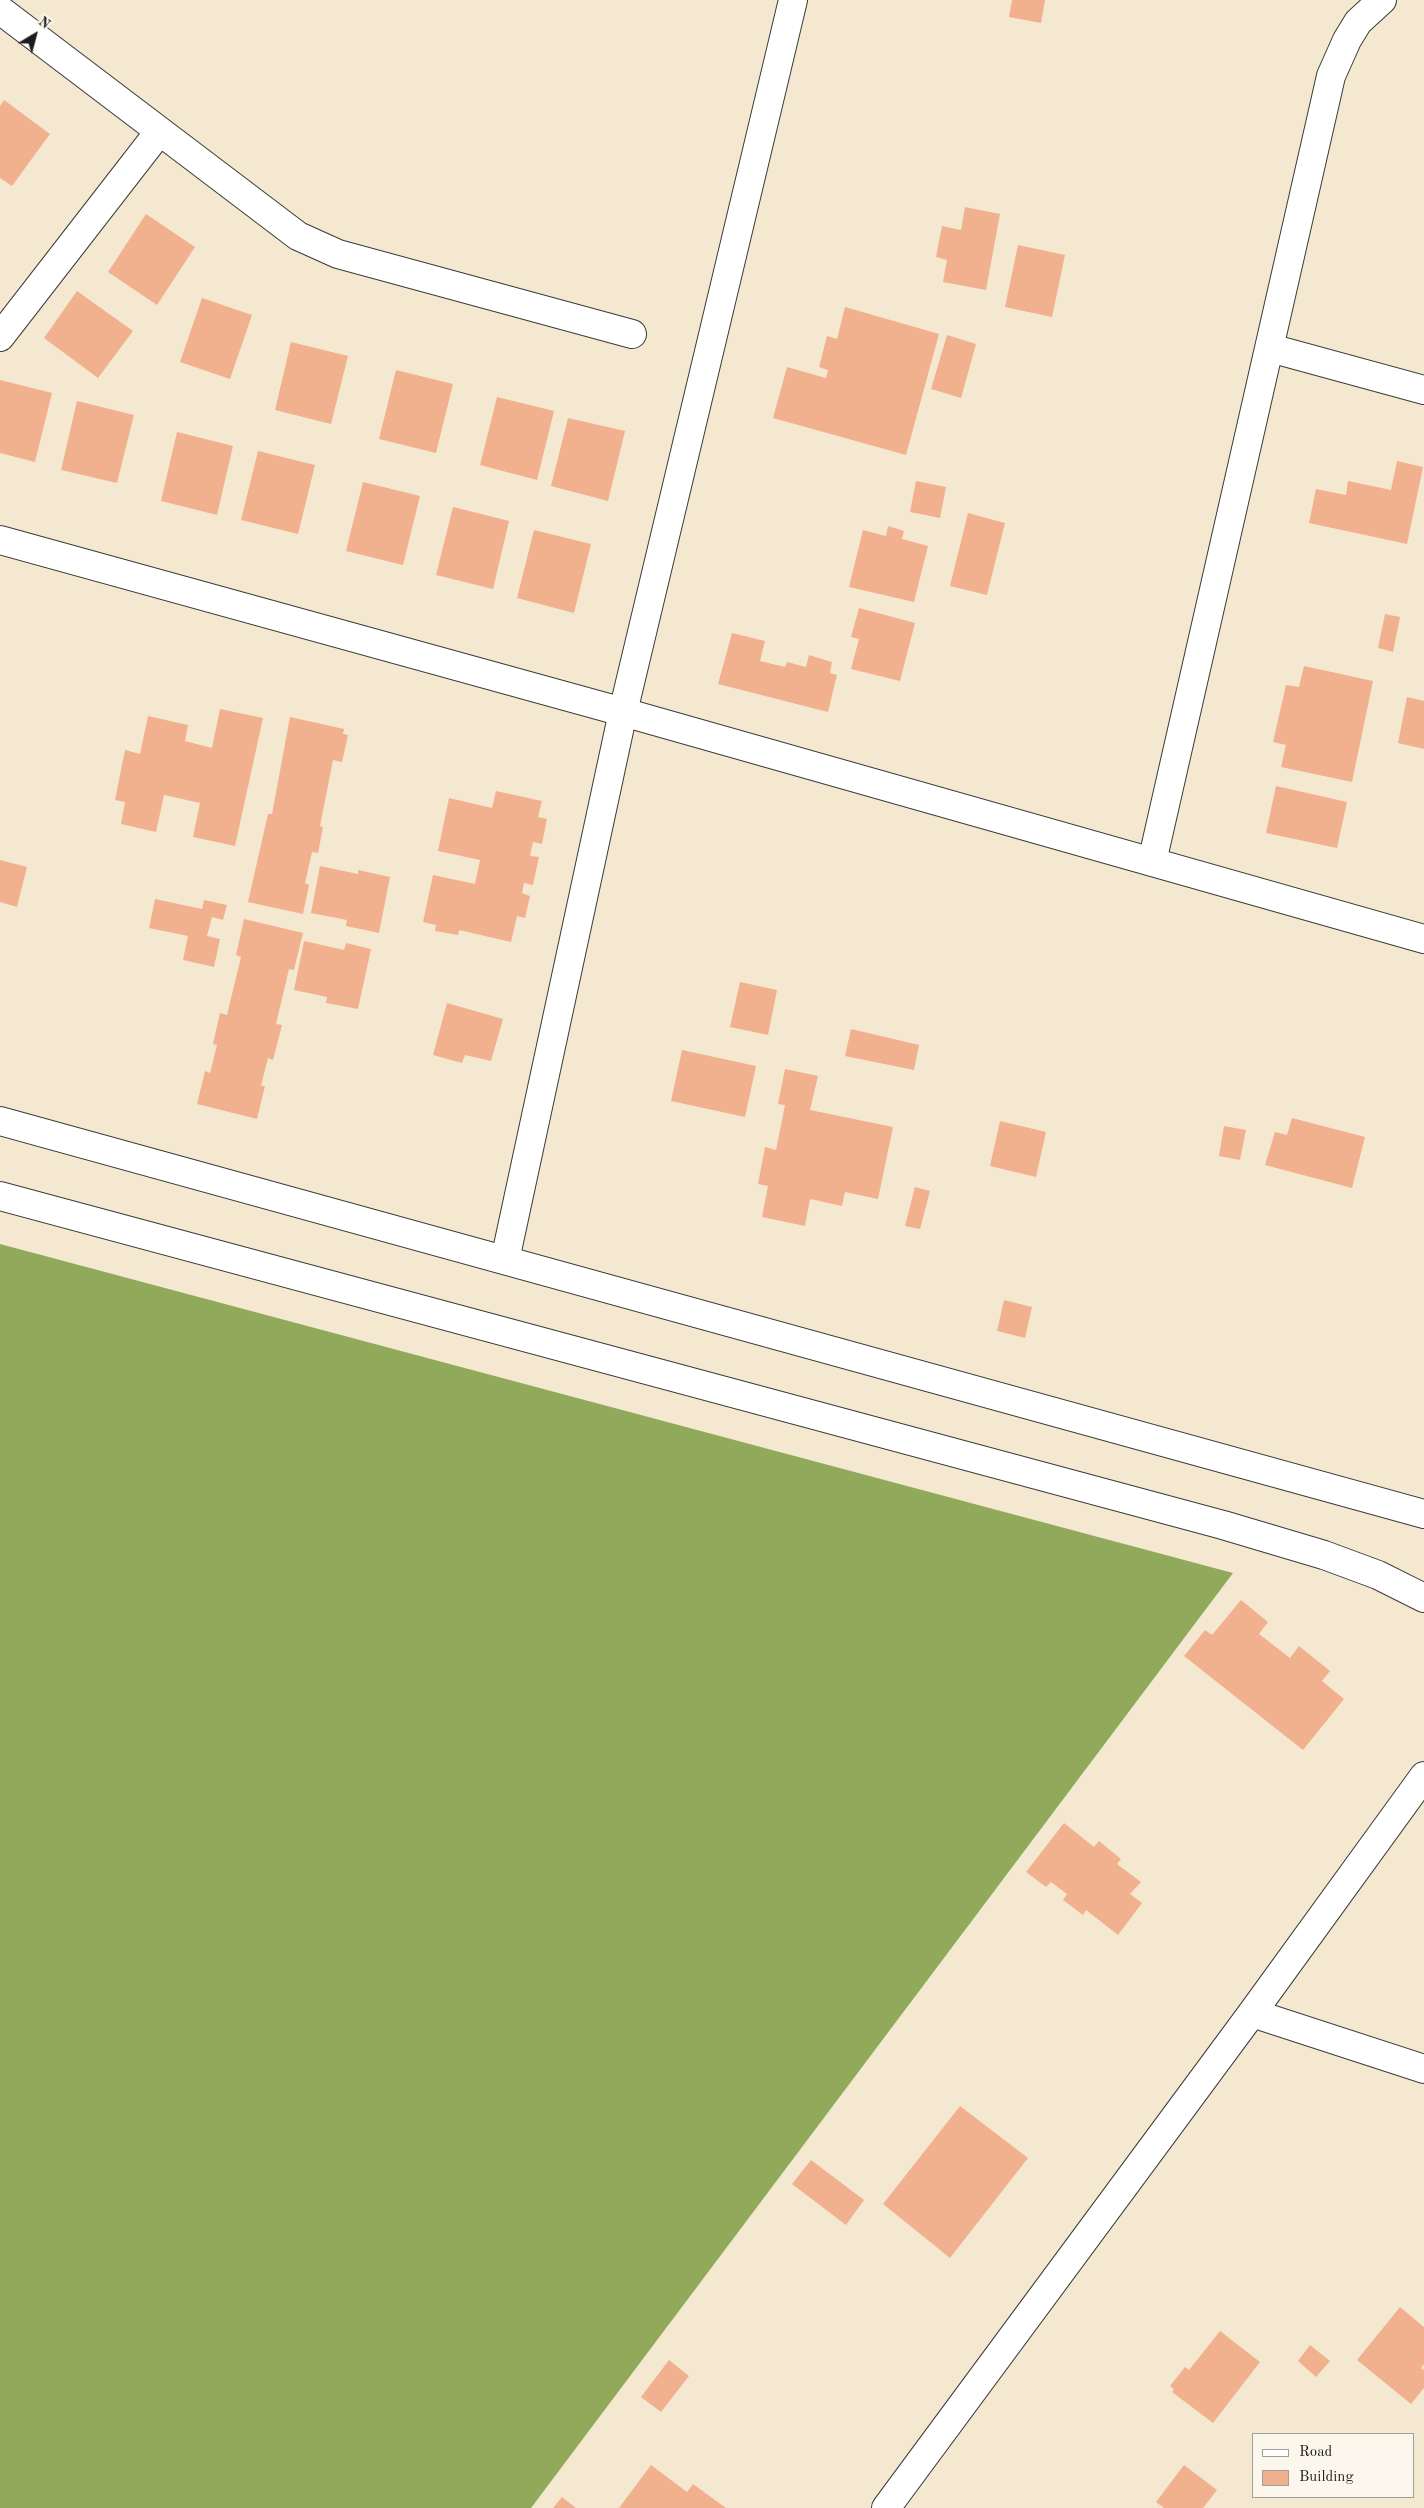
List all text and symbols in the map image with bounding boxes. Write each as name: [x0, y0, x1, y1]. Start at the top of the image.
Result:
north arrow: [10, 10, 60, 60]
text: N: [36, 14, 53, 32]
legend: [1252, 2433, 1414, 2498]
text: Road: [1299, 2445, 1332, 2460]
text: Building: [1299, 2470, 1354, 2485]

